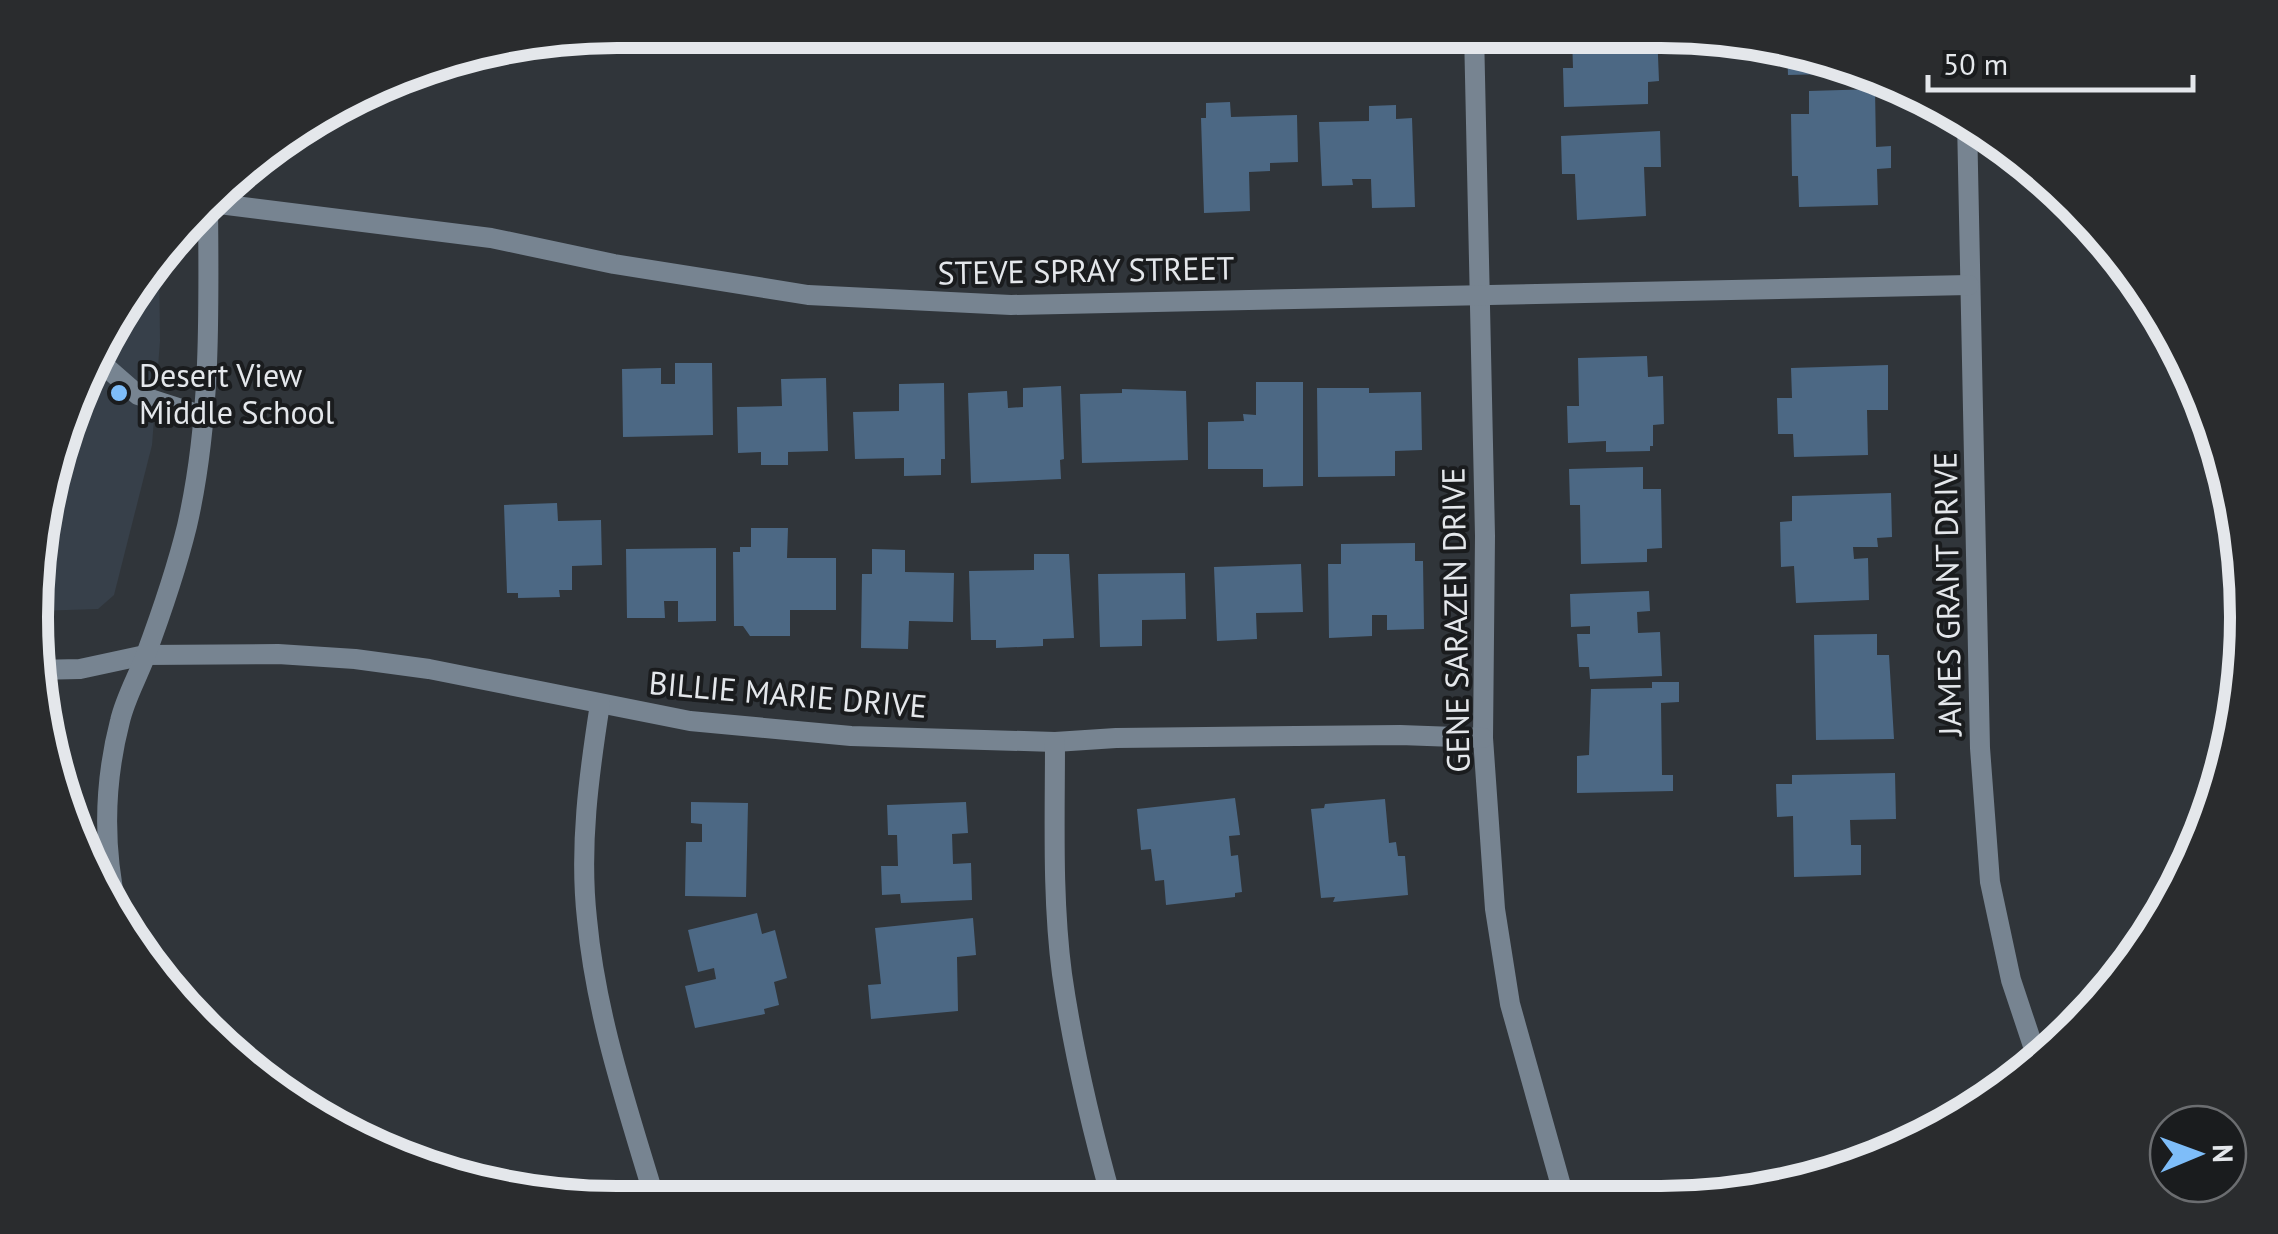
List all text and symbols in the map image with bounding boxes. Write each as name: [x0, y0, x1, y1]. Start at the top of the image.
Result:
scale bar: [1928, 30, 2193, 92]
text: 50 m: [1943, 44, 2008, 83]
street label: STEVE SPRAY STREET: [937, 246, 1235, 294]
place label: Desert View Middle School: [139, 354, 335, 433]
marker: Desert View Middle School: [108, 382, 130, 404]
street label: JAMES GRANT DRIVE: [1924, 452, 1971, 738]
street label: GENE SARAZEN DRIVE: [1431, 467, 1479, 773]
street label: BILLIE MARIE DRIVE: [647, 661, 929, 727]
north arrow: [2148, 1104, 2248, 1204]
text: N: [2205, 1144, 2242, 1163]

